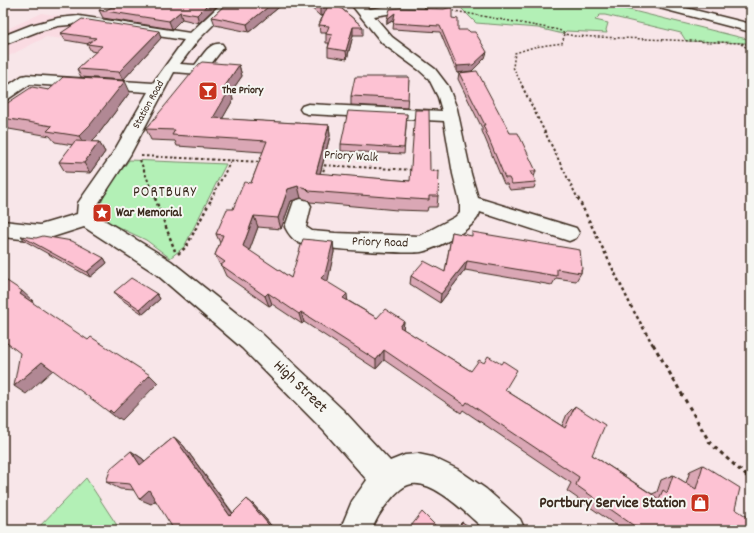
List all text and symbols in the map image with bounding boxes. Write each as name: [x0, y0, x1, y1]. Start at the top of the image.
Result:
street label: Station Road: [129, 78, 169, 132]
bar icon: The Priory: [197, 80, 219, 102]
place label: The Priory: [222, 83, 264, 99]
street label: Priory Walk: [324, 146, 378, 168]
district label: PORTBURY: [133, 182, 197, 204]
place icon: War Memorial: [91, 202, 113, 224]
place label: War Memorial: [116, 204, 183, 223]
street label: Priory Road: [352, 233, 408, 253]
street label: High Street: [268, 355, 333, 419]
place label: Portbury Service Station: [539, 492, 686, 515]
shop icon: Portbury Service Station: [689, 492, 711, 514]

